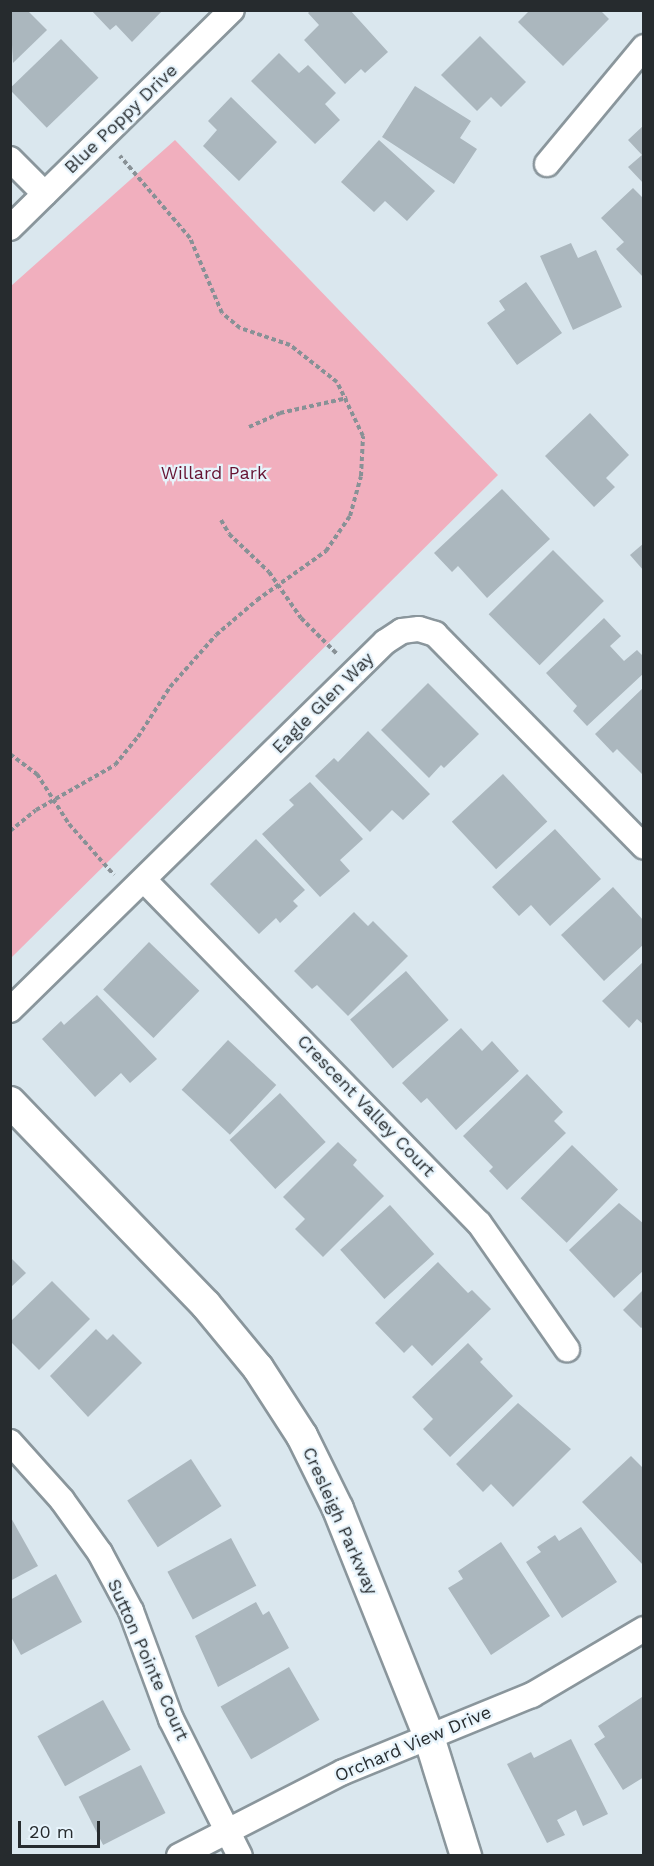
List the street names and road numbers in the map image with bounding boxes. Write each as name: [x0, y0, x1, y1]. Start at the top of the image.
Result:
street label: Blue Poppy Drive: [60, 59, 182, 179]
street label: Eagle Glen Way: [268, 648, 378, 758]
street label: Crescent Valley Court: [292, 1030, 440, 1182]
street label: Cresleigh Parkway: [298, 1444, 382, 1598]
street label: Sutton Pointe Court: [103, 1576, 193, 1744]
street label: Orchard View Drive: [331, 1701, 495, 1787]

